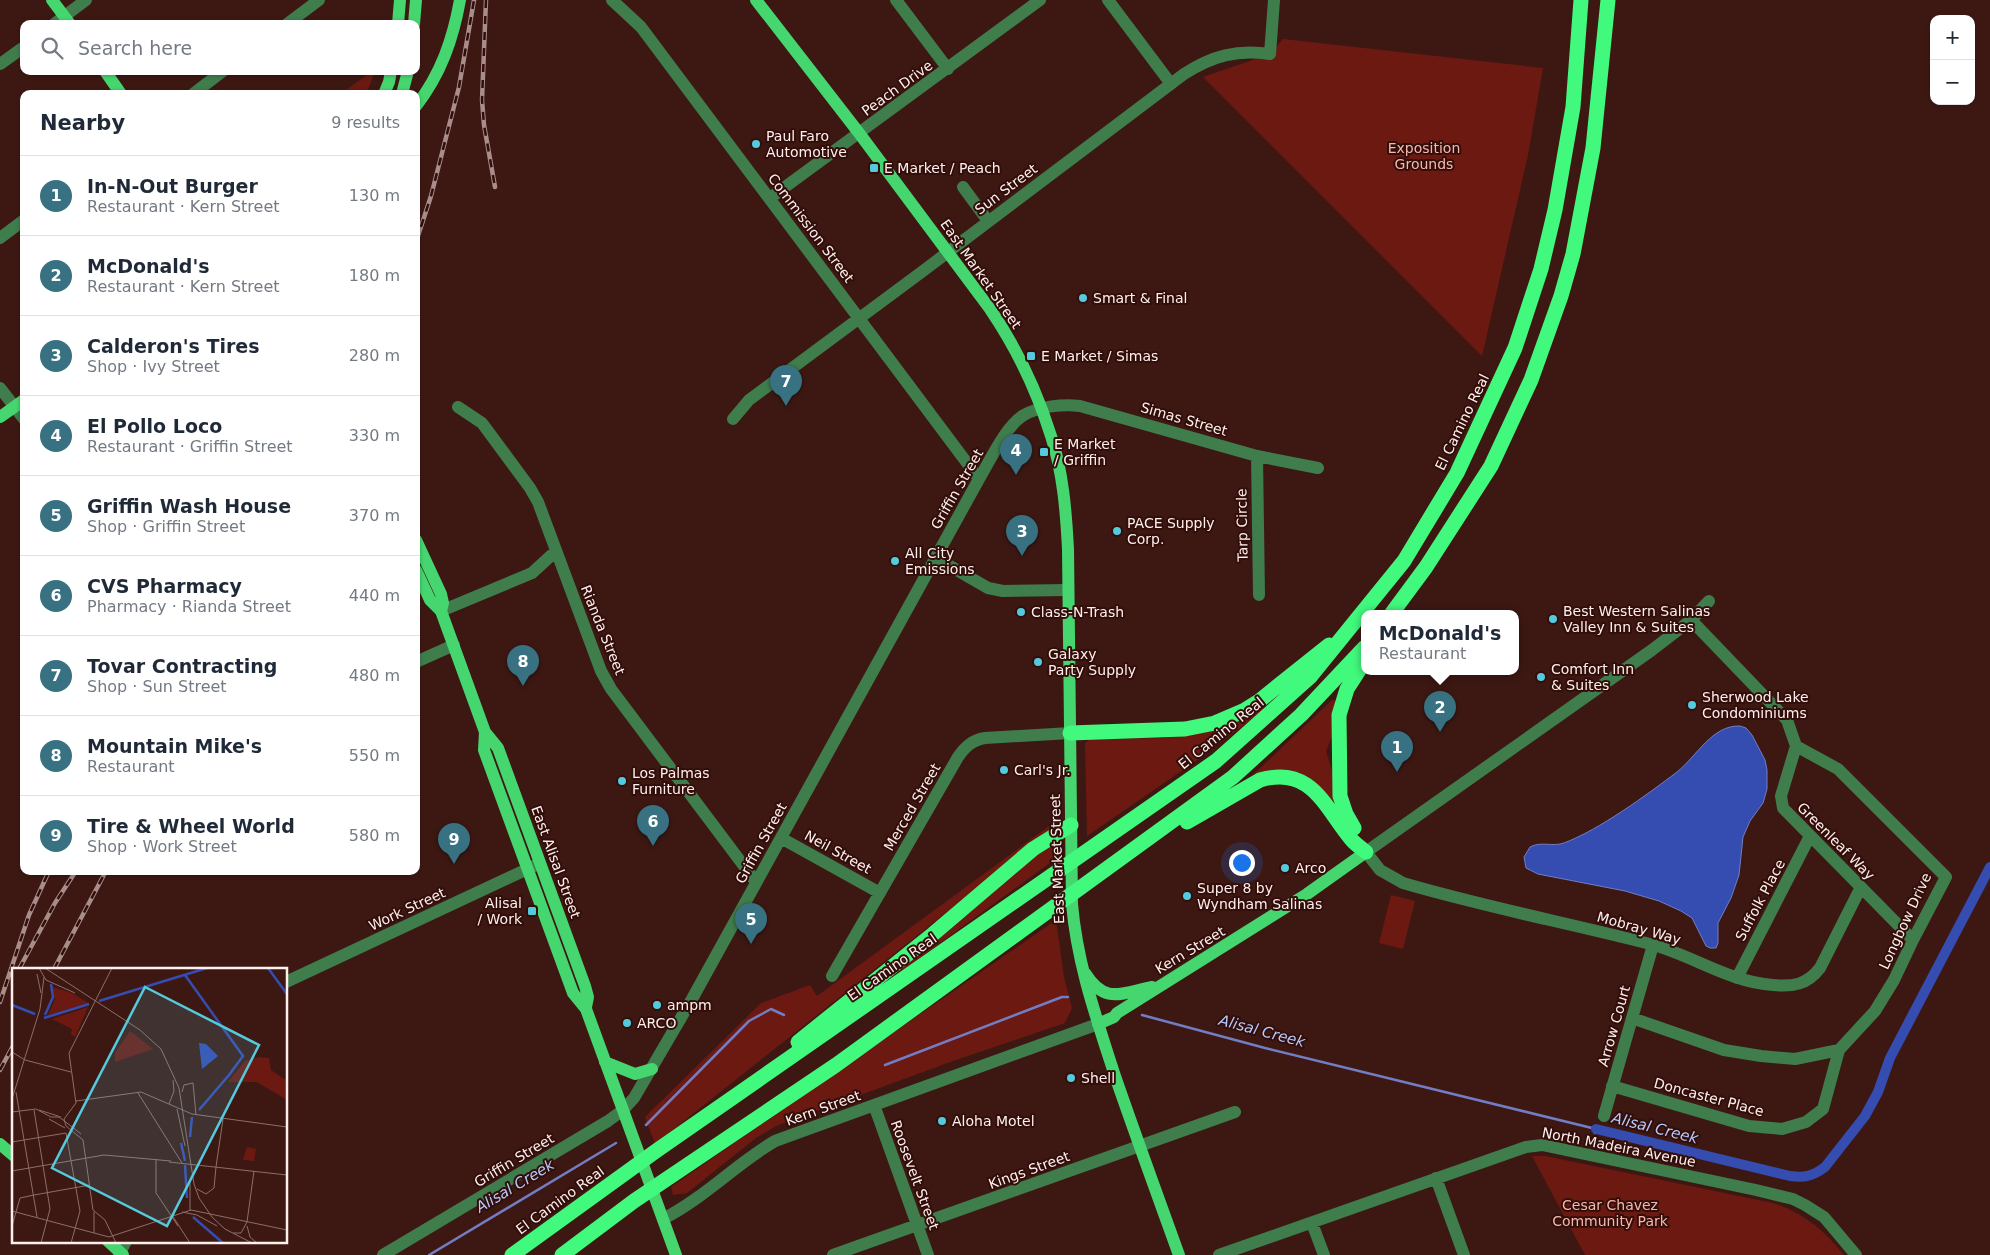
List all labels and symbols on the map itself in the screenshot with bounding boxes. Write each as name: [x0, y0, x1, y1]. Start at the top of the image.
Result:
street label: Peach Drive: [859, 57, 935, 119]
place label: Paul Faro Automotive: [766, 128, 847, 160]
marker: Paul Faro Automotive: [750, 138, 762, 150]
park label: Exposition Grounds: [1388, 140, 1460, 172]
place label: E Market / Peach: [884, 160, 1001, 176]
street label: Sun Street: [972, 160, 1041, 218]
marker: E Market / Peach: [868, 162, 880, 174]
street label: Commission Street: [765, 170, 858, 286]
street label: East Market Street: [937, 216, 1025, 332]
place label: Smart & Final: [1093, 290, 1187, 306]
marker: Smart & Final: [1077, 292, 1089, 304]
place label: E Market / Simas: [1041, 348, 1158, 364]
marker: E Market / Simas: [1025, 350, 1037, 362]
pin: 7: [770, 365, 802, 406]
street label: El Camino Real: [1432, 371, 1492, 473]
street label: Simas Street: [1139, 399, 1230, 439]
pin: 4: [1000, 434, 1032, 475]
place label: E Market / Griffin: [1054, 436, 1116, 468]
street label: Griffin Street: [928, 446, 987, 532]
marker: E Market / Griffin: [1038, 446, 1050, 458]
street label: Tarp Circle: [1233, 488, 1251, 563]
pin: 3: [1006, 515, 1038, 556]
place label: PACE Supply Corp.: [1127, 515, 1215, 547]
marker: PACE Supply Corp.: [1111, 525, 1123, 537]
place label: All City Emissions: [905, 545, 975, 577]
marker: All City Emissions: [889, 555, 901, 567]
street label: Rianda Street: [578, 583, 628, 678]
place label: Best Western Salinas Valley Inn & Suites: [1563, 603, 1710, 635]
place label: Class-N-Trash: [1031, 604, 1124, 620]
marker: Class-N-Trash: [1015, 606, 1027, 618]
marker: Best Western Salinas Valley Inn & Suites: [1547, 613, 1559, 625]
pin: 8: [507, 645, 539, 686]
place label: Galaxy Party Supply: [1048, 646, 1136, 678]
marker: Galaxy Party Supply: [1032, 656, 1044, 668]
place label: Comfort Inn & Suites: [1551, 661, 1634, 693]
marker: Comfort Inn & Suites: [1535, 671, 1547, 683]
place label: Sherwood Lake Condominiums: [1702, 689, 1809, 721]
pin: 2: [1424, 691, 1456, 732]
street label: El Camino Real: [1175, 694, 1267, 772]
marker: Sherwood Lake Condominiums: [1686, 699, 1698, 711]
pin: 1: [1381, 731, 1413, 772]
street label: Merced Street: [880, 760, 944, 854]
place label: Carl's Jr.: [1014, 762, 1071, 778]
marker: Carl's Jr.: [998, 764, 1010, 776]
place label: Los Palmas Furniture: [632, 765, 710, 797]
marker: Los Palmas Furniture: [616, 775, 628, 787]
street label: East Market Street: [1047, 793, 1067, 924]
street label: Griffin Street: [732, 799, 790, 886]
street label: Greenleaf Way: [1794, 799, 1878, 883]
street label: East Alisal Street: [528, 803, 584, 921]
pin: 6: [637, 805, 669, 846]
pin: 9: [438, 823, 470, 864]
street label: Neil Street: [802, 827, 875, 877]
your location: [1229, 850, 1255, 876]
street label: Suffolk Place: [1732, 857, 1788, 943]
place label: Arco: [1295, 860, 1326, 876]
marker: Arco: [1279, 862, 1291, 874]
street label: Longbow Drive: [1876, 870, 1934, 972]
place label: Super 8 by Wyndham Salinas: [1197, 880, 1322, 912]
street label: Work Street: [366, 884, 448, 934]
marker: Super 8 by Wyndham Salinas: [1181, 890, 1193, 902]
place label: Alisal / Work: [477, 895, 523, 927]
pin: 5: [735, 903, 767, 944]
marker: Alisal / Work: [526, 905, 538, 917]
street label: Mobray Way: [1595, 908, 1683, 948]
street label: Kern Street: [1152, 923, 1228, 977]
street label: El Camino Real: [844, 930, 940, 1004]
inset map: [12, 968, 288, 1242]
street label: Arrow Court: [1595, 983, 1633, 1068]
place label: ampm: [667, 997, 712, 1013]
marker: ampm: [651, 999, 663, 1011]
water label: Alisal Creek: [1216, 1011, 1308, 1051]
place label: ARCO: [637, 1015, 676, 1031]
marker: ARCO: [621, 1017, 633, 1029]
place label: Shell: [1081, 1070, 1115, 1086]
marker: Shell: [1065, 1072, 1077, 1084]
street label: Doncaster Place: [1652, 1075, 1766, 1119]
street label: Kern Street: [783, 1087, 863, 1129]
water label: Alisal Creek: [1609, 1108, 1701, 1148]
place label: Aloha Motel: [952, 1113, 1035, 1129]
marker: Aloha Motel: [936, 1115, 948, 1127]
street label: Roosevelt Street: [888, 1118, 942, 1232]
street label: North Madeira Avenue: [1541, 1124, 1697, 1170]
street label: Griffin Street: [471, 1130, 557, 1190]
street label: Kings Street: [986, 1148, 1072, 1192]
water label: Alisal Creek: [472, 1155, 559, 1217]
street label: El Camino Real: [513, 1163, 607, 1237]
park label: Cesar Chavez Community Park: [1552, 1197, 1669, 1229]

